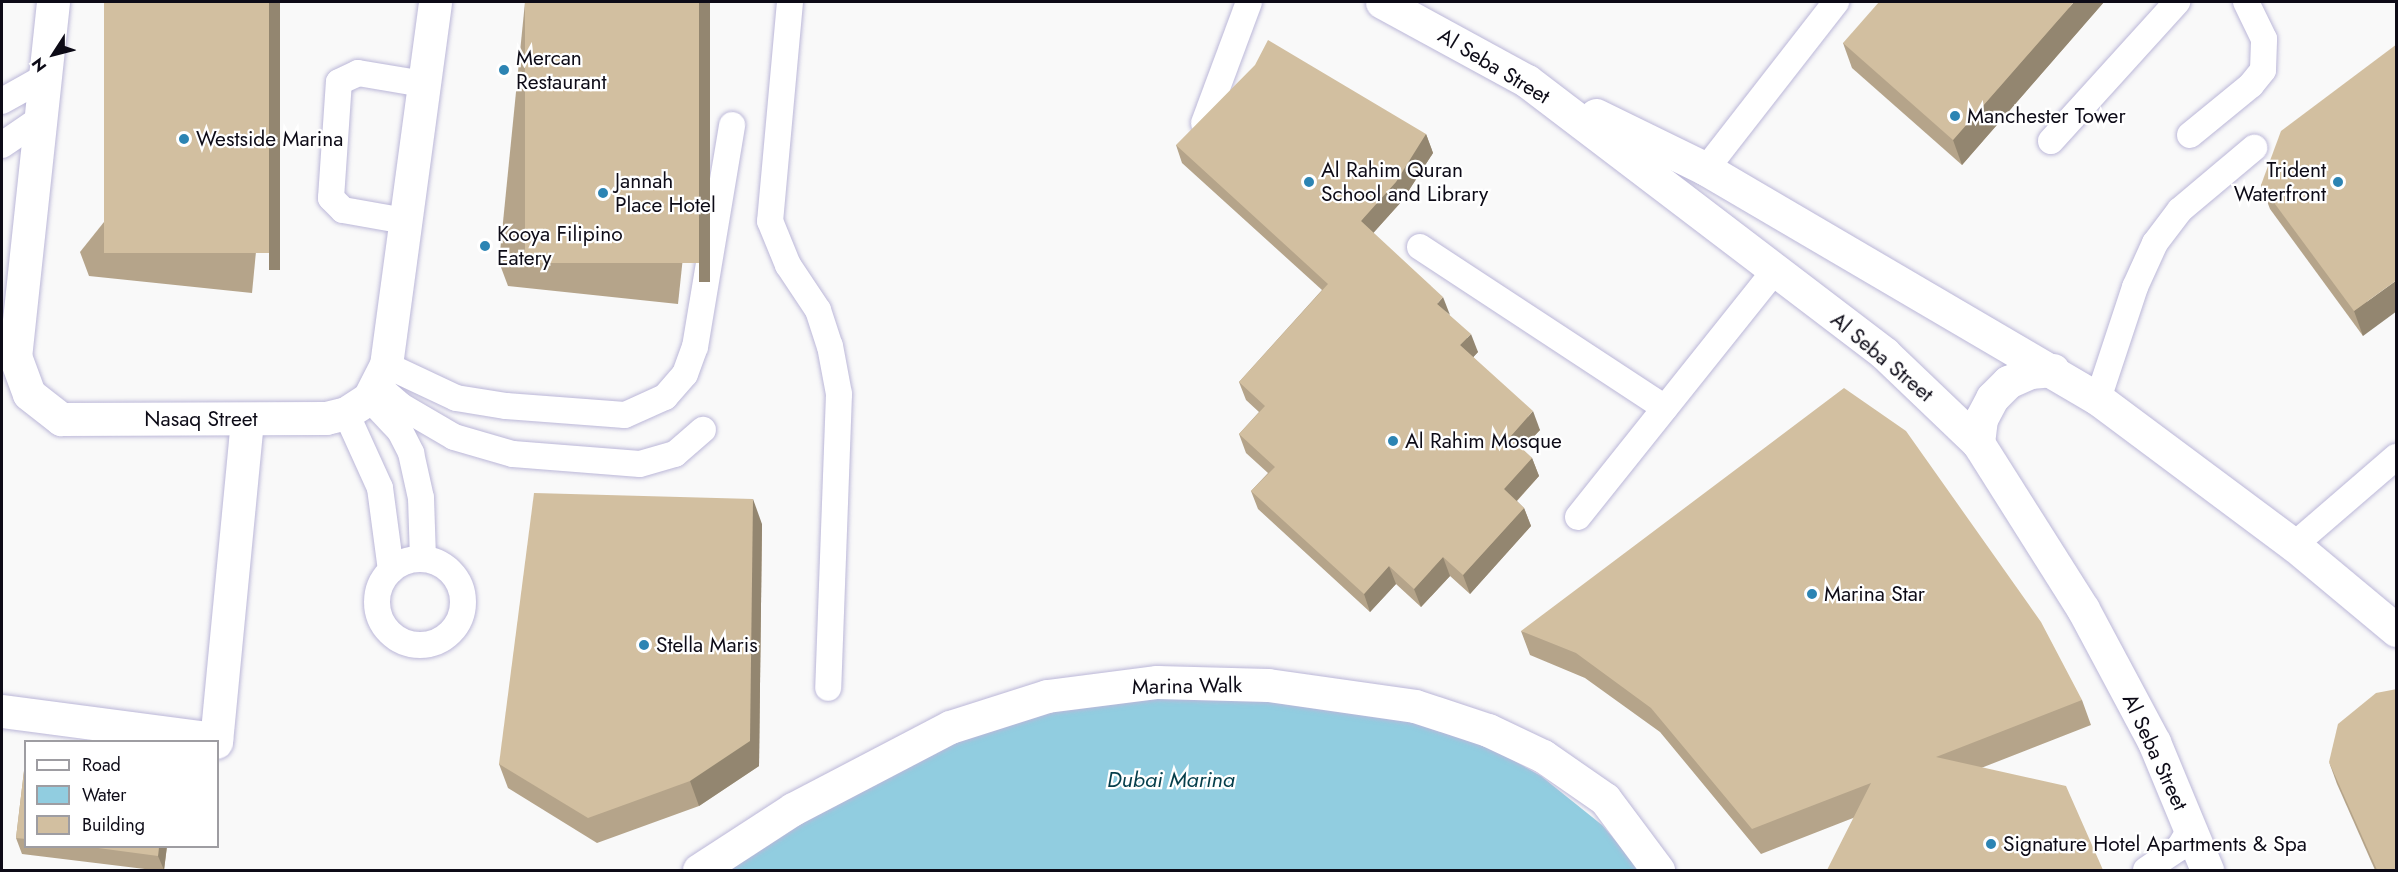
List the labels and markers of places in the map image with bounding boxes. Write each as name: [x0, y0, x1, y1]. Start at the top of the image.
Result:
place label: Mercan Restaurant: [516, 45, 607, 95]
marker: Mercan Restaurant: [497, 63, 511, 77]
place label: Manchester Tower: [1967, 103, 2126, 129]
marker: Manchester Tower: [1948, 109, 1962, 123]
place label: Westside Marina: [196, 126, 343, 152]
marker: Westside Marina: [177, 132, 191, 146]
place label: Al Rahim Quran School and Library: [1321, 157, 1488, 207]
place label: Trident Waterfront: [2234, 157, 2326, 207]
place label: Jannah Place Hotel: [615, 168, 716, 218]
marker: Al Rahim Quran School and Library: [1302, 175, 1316, 189]
marker: Trident Waterfront: [2331, 175, 2345, 189]
marker: Jannah Place Hotel: [596, 186, 610, 200]
place label: Kooya Filipino Eatery: [497, 221, 623, 271]
marker: Kooya Filipino Eatery: [478, 239, 492, 253]
place label: Al Rahim Mosque: [1405, 428, 1562, 454]
marker: Al Rahim Mosque: [1386, 434, 1400, 448]
place label: Marina Star: [1824, 581, 1925, 607]
marker: Marina Star: [1805, 587, 1819, 601]
place label: Stella Maris: [656, 632, 758, 658]
marker: Stella Maris: [637, 638, 651, 652]
place label: Signature Hotel Apartments & Spa: [2003, 831, 2307, 857]
marker: Signature Hotel Apartments & Spa: [1984, 837, 1998, 851]

